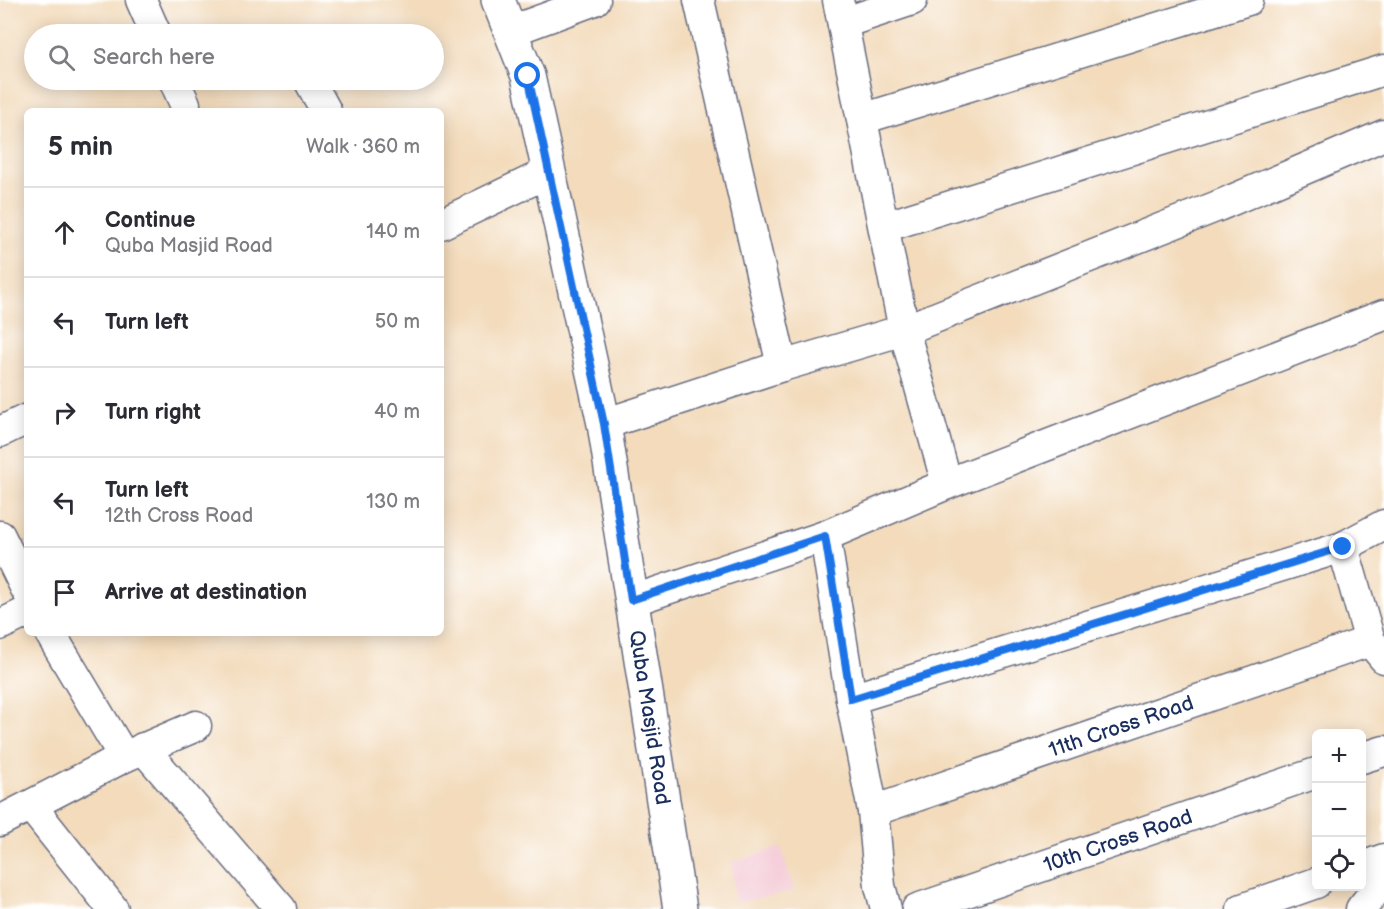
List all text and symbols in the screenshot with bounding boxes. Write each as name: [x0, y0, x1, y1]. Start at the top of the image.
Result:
search box: [24, 24, 444, 90]
icon: search: [45, 41, 78, 74]
text: Search here: [93, 44, 215, 71]
route start: [514, 62, 540, 88]
text: 5 min: [48, 132, 113, 163]
text: Walk · 360 m: [306, 135, 420, 159]
text: Continue: [105, 207, 195, 234]
icon: ahead: [48, 216, 81, 249]
text: 140 m: [366, 220, 420, 244]
text: Quba Masjid Road: [105, 234, 273, 258]
icon: left: [48, 306, 81, 339]
text: Turn left: [105, 309, 189, 336]
text: 50 m: [375, 310, 420, 334]
icon: right: [48, 396, 81, 429]
text: Turn right: [105, 399, 201, 426]
text: 40 m: [374, 400, 420, 424]
text: Turn left: [105, 477, 189, 504]
icon: left: [48, 486, 81, 519]
text: 130 m: [366, 490, 420, 514]
text: 12th Cross Road: [105, 504, 253, 528]
route end: [1329, 533, 1355, 559]
icon: arrive: [48, 576, 81, 609]
text: Arrive at destination: [105, 579, 307, 606]
street label: Quba Masjid Road: [624, 629, 675, 807]
street label: 11th Cross Road: [1045, 690, 1197, 763]
map controls: [1312, 729, 1366, 891]
button: +: [1312, 729, 1366, 783]
button: −: [1312, 783, 1366, 837]
street label: 10th Cross Road: [1040, 804, 1195, 878]
button: locate: [1312, 837, 1366, 891]

